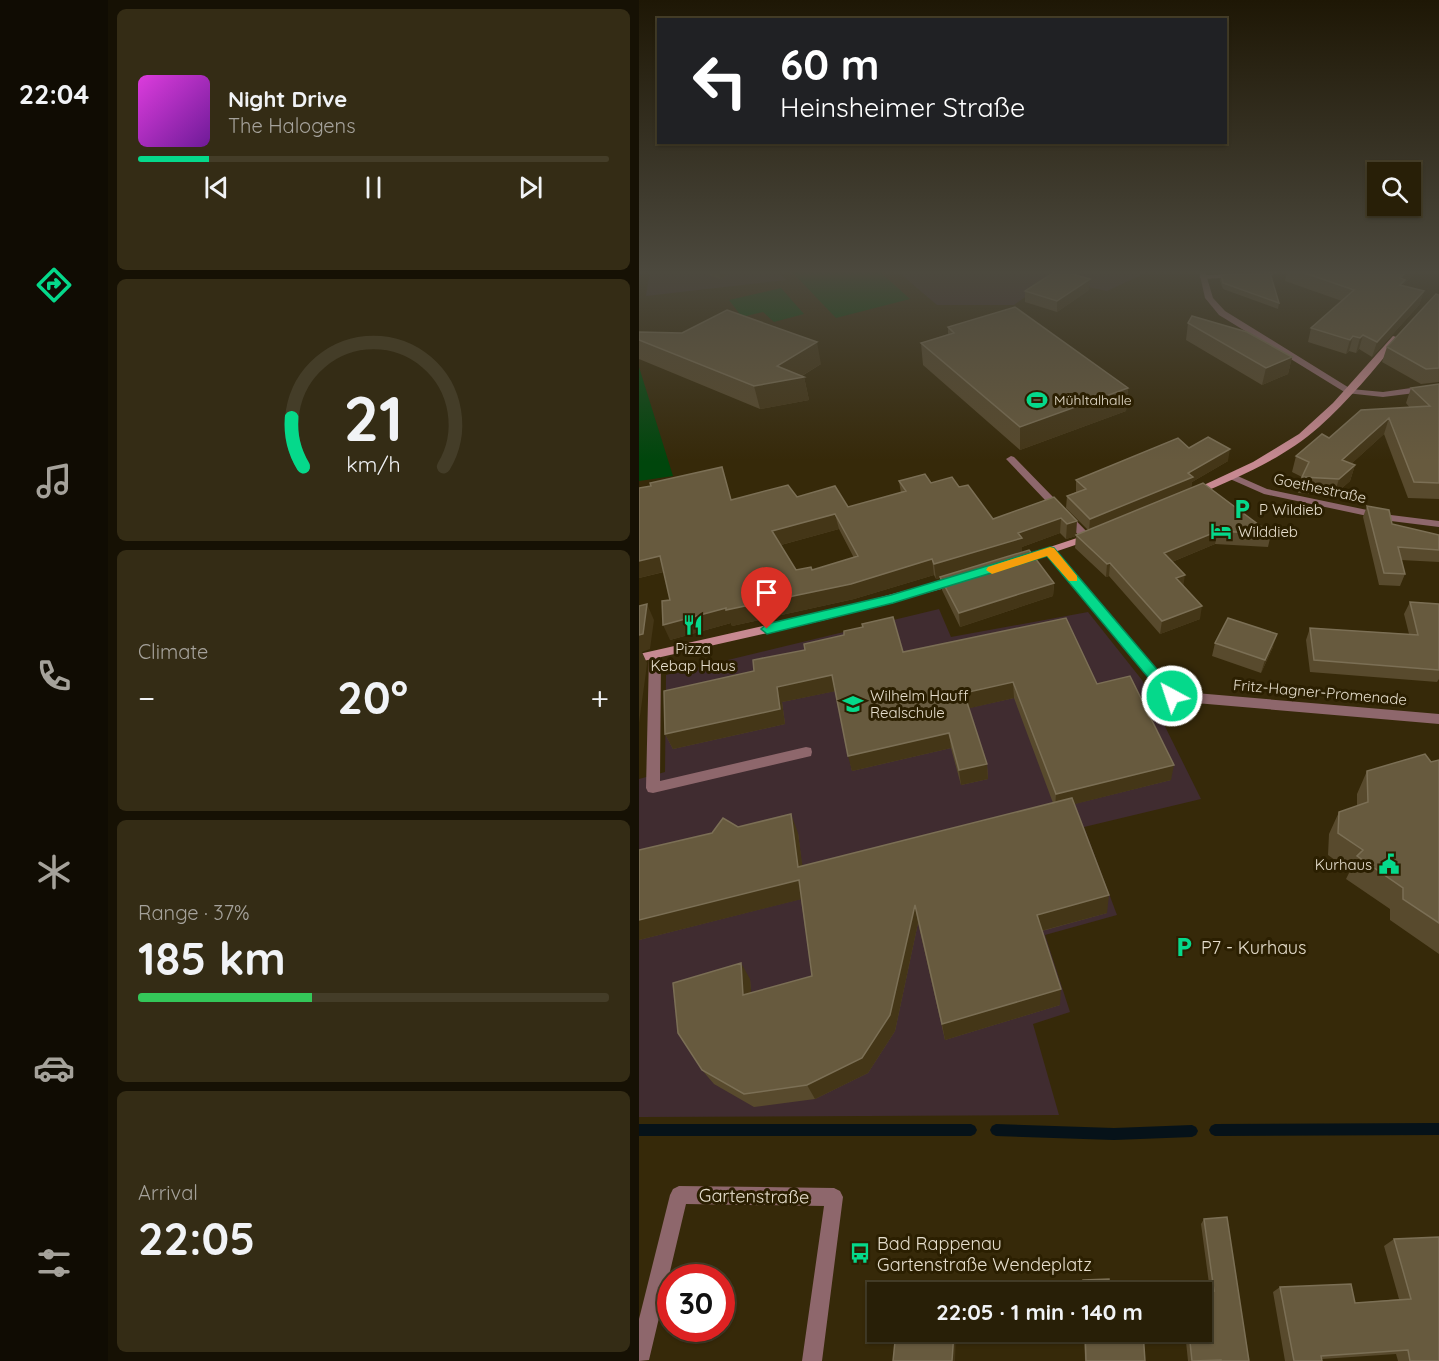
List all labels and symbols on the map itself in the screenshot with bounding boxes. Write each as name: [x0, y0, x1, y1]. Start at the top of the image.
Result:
sports icon: Mühltalhalle: [1025, 388, 1049, 412]
place label: Mühltalhalle: [1054, 391, 1132, 409]
street label: Goethestraße: [1272, 469, 1368, 507]
parking icon: P Wildieb: [1230, 497, 1254, 521]
place label: P Wildieb: [1259, 500, 1323, 519]
hotel icon: Wilddieb: [1209, 519, 1233, 543]
place label: Wilddieb: [1238, 522, 1298, 541]
pin: [741, 567, 792, 629]
restaurant icon: Pizza Kebap Haus: [681, 613, 705, 637]
place label: Pizza Kebap Haus: [651, 639, 735, 675]
position arrow: [1140, 664, 1204, 728]
street label: Fritz-Hagner-Promenade: [1232, 675, 1408, 709]
place label: Wilhelm Hauff Realschule: [870, 686, 969, 722]
school or university icon: Wilhelm Hauff Realschule: [841, 692, 865, 716]
public building icon: Kurhaus: [1377, 852, 1401, 876]
place label: Kurhaus: [1315, 855, 1372, 874]
parking icon: P7 - Kurhaus: [1172, 935, 1196, 959]
place label: P7 - Kurhaus: [1201, 936, 1307, 959]
street label: Gartenstraße: [699, 1184, 809, 1208]
place label: Bad Rappenau Gartenstraße Wendeplatz: [877, 1232, 1092, 1276]
bus stop icon: Bad Rappenau Gartenstraße Wendeplatz: [848, 1241, 872, 1265]
speed limit sign: 30: [657, 1264, 735, 1342]

